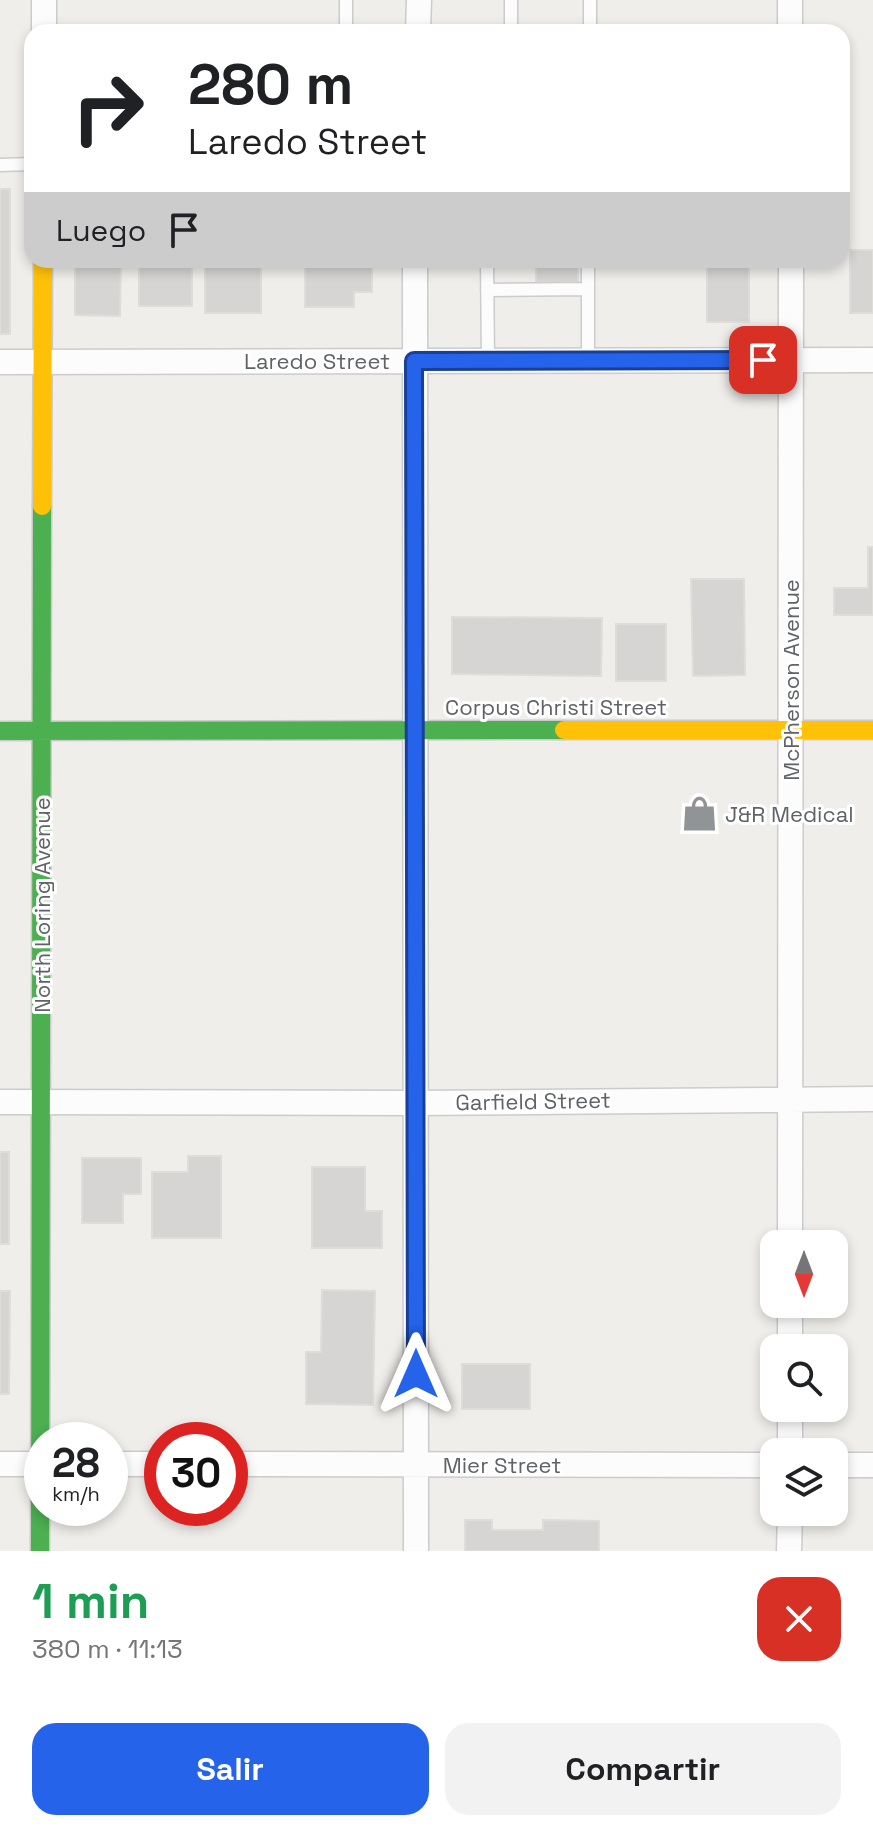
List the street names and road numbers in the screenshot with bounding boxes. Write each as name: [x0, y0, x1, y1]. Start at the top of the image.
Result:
street label: Laredo Street: [244, 347, 390, 375]
street label: McPherson Avenue: [777, 579, 805, 781]
street label: Corpus Christi Street: [445, 693, 667, 721]
street label: North Loring Avenue: [28, 797, 56, 1013]
street label: Garfield Street: [455, 1086, 611, 1116]
street label: Mier Street: [443, 1451, 561, 1479]

